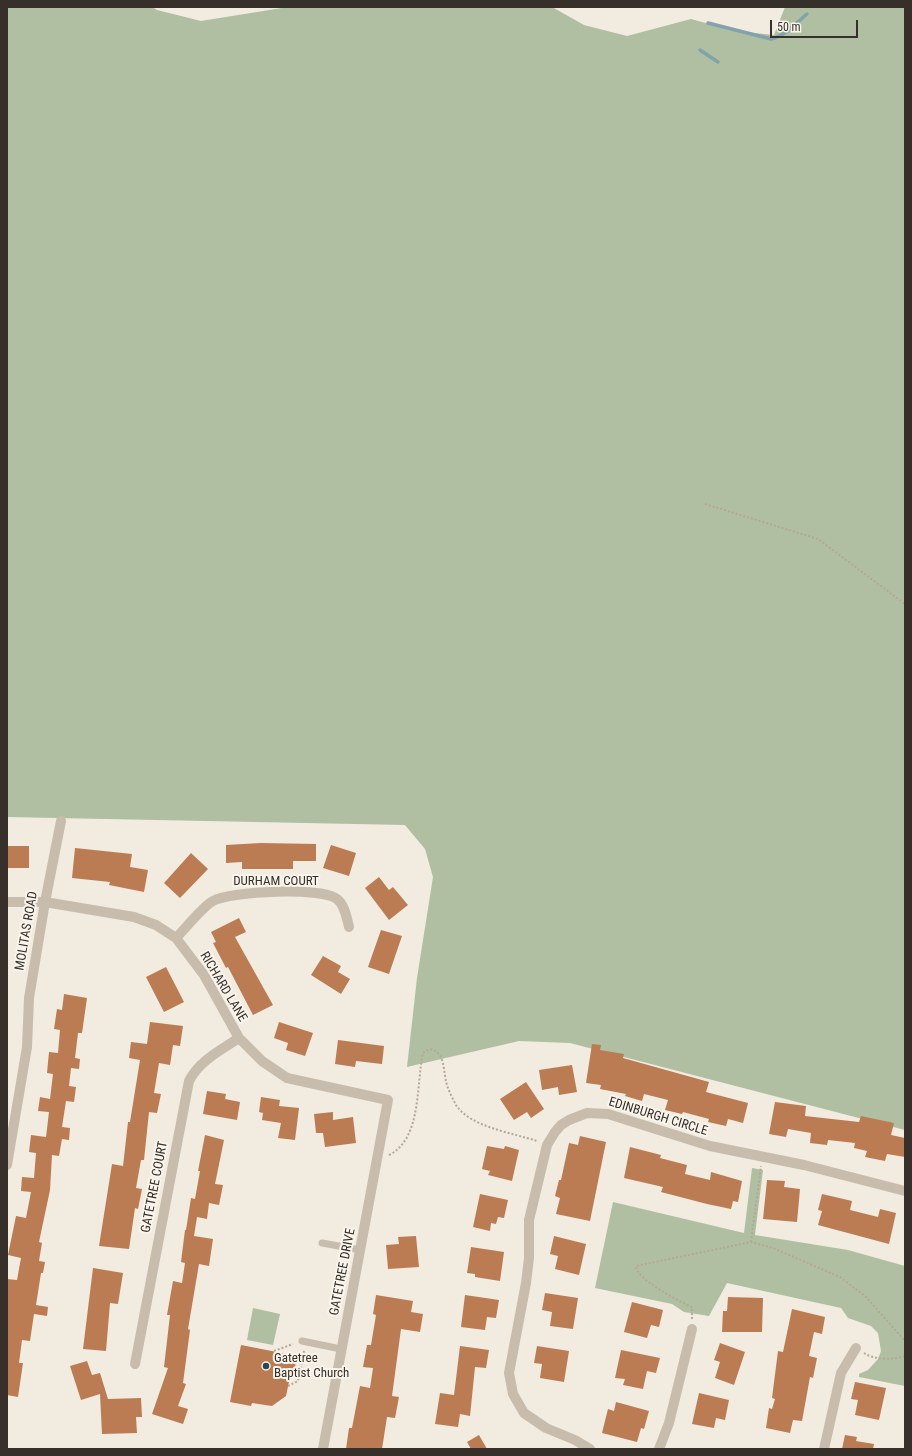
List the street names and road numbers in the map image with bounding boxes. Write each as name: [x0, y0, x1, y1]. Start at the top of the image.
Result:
street label: DURHAM COURT: [233, 874, 319, 890]
street label: MOLITAS ROAD: [12, 890, 42, 972]
street label: RICHARD LANE: [196, 949, 250, 1025]
street label: EDINBURGH CIRCLE: [607, 1095, 709, 1139]
street label: GATETREE COURT: [138, 1140, 172, 1234]
street label: GATETREE DRIVE: [327, 1227, 359, 1317]

